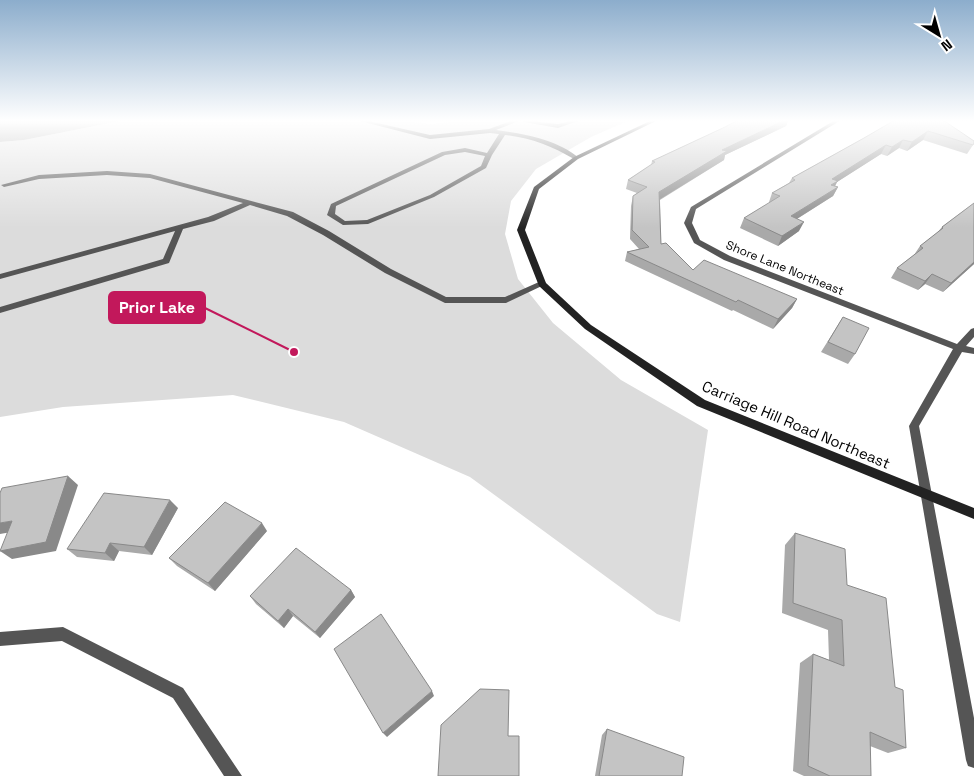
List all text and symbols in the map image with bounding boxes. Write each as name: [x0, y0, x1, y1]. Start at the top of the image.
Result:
north arrow: [914, 10, 964, 60]
text: N: [938, 35, 956, 55]
street label: Shore Lane Northeast: [724, 237, 846, 299]
callout: Prior Lake: [109, 292, 205, 323]
text: Prior Lake: [119, 297, 195, 318]
street label: Carriage Hill Road Northeast: [699, 376, 893, 473]

